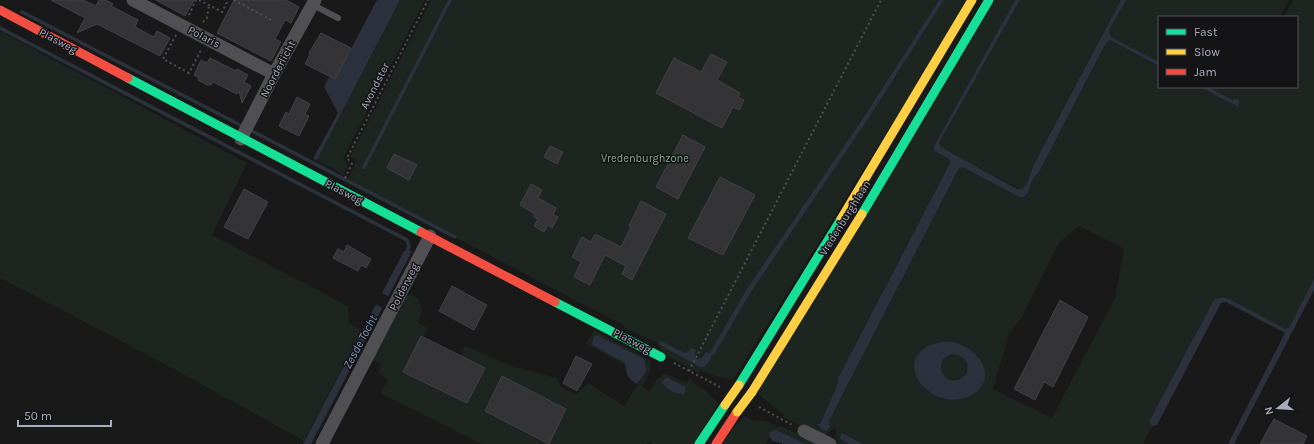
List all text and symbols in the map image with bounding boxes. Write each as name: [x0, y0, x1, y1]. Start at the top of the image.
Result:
legend: [1158, 16, 1298, 88]
street label: Polaris: [186, 23, 222, 51]
text: Fast: [1194, 25, 1218, 39]
street label: Plasweg: [37, 26, 80, 57]
street label: Noorderlicht: [258, 38, 298, 100]
text: Slow: [1194, 45, 1220, 59]
street label: Avondster: [358, 61, 392, 111]
text: Jam: [1194, 65, 1217, 79]
park label: Vredenburghzone: [601, 152, 689, 165]
street label: Plasweg: [323, 177, 366, 207]
street label: Vredenburghlaan: [817, 178, 873, 258]
street label: Polderweg: [387, 261, 422, 313]
water label: Zesde Tocht: [340, 312, 380, 371]
street label: Plasweg: [611, 326, 654, 357]
north arrow: [1258, 388, 1298, 428]
scale bar: [18, 402, 111, 428]
text: N: [1262, 405, 1276, 416]
text: 50 m: [24, 409, 52, 423]

